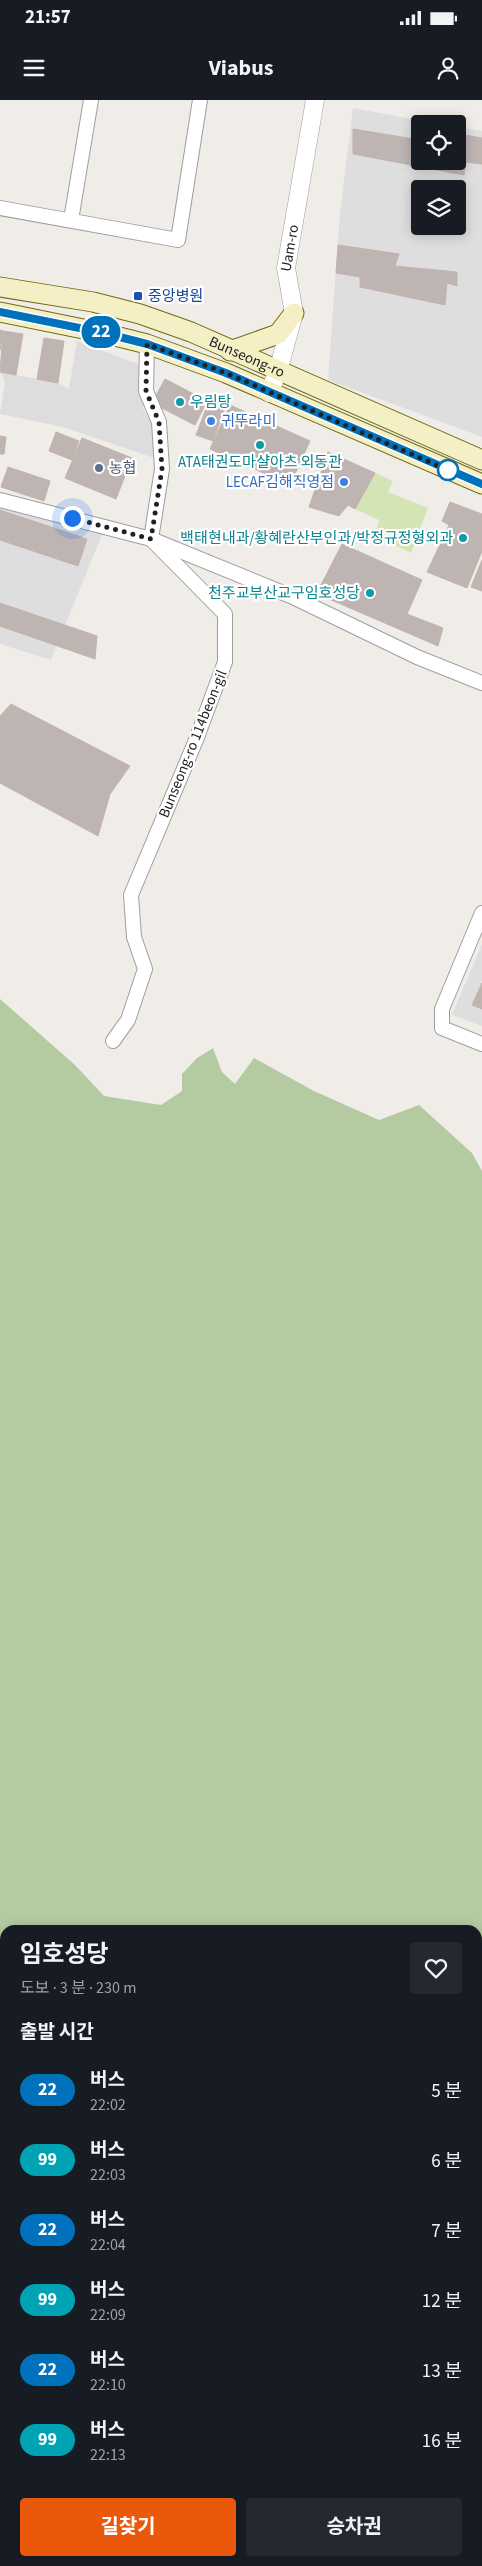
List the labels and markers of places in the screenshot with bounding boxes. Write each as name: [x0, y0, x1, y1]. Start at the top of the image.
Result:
place label: 중앙병원: [148, 286, 203, 307]
marker: 중앙병원: [132, 290, 144, 302]
place label: 우림탕: [190, 392, 232, 413]
marker: 우림탕: [174, 396, 186, 408]
place label: 귀뚜라미: [221, 411, 276, 432]
marker: 귀뚜라미: [205, 415, 217, 427]
marker: ATA태권도마샬아츠 외동관: [254, 439, 266, 451]
place label: ATA태권도마샬아츠 외동관: [178, 452, 342, 473]
place label: 농협: [109, 458, 137, 479]
unlabelled marker: [437, 459, 459, 481]
marker: 농협: [93, 462, 105, 474]
place label: LECAF김해직영점: [226, 472, 334, 493]
marker: LECAF김해직영점: [338, 476, 350, 488]
place label: 백태현내과/황혜란산부인과/박정규정형외과: [180, 528, 453, 549]
marker: 백태현내과/황혜란산부인과/박정규정형외과: [457, 532, 469, 544]
place label: 천주교부산교구임호성당: [208, 583, 360, 604]
marker: 천주교부산교구임호성당: [364, 587, 376, 599]

